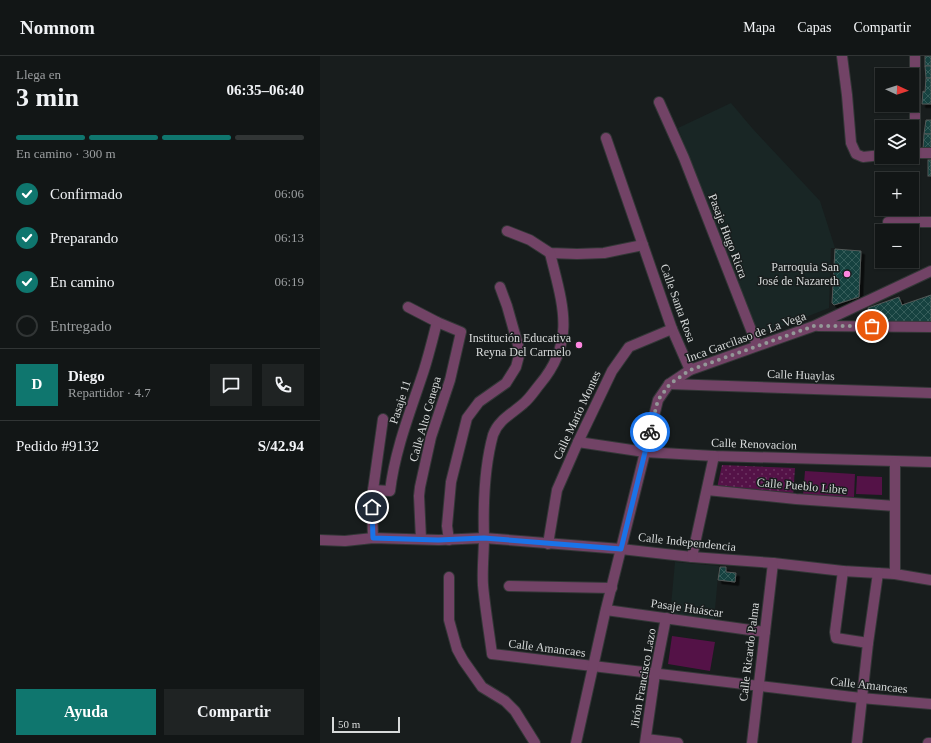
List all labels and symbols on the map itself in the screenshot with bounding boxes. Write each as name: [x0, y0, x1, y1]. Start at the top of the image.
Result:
north arrow: [875, 68, 919, 112]
street label: Pasaje Hugo Ricra: [705, 192, 751, 281]
place label: Parroquia San José de Nazareth: [758, 260, 839, 288]
street label: Calle Santa Rosa: [657, 262, 699, 345]
marker: Parroquia San José de Nazareth: [842, 269, 852, 279]
street label: Inca Garcilaso de La Vega: [684, 309, 808, 365]
pin: [855, 309, 889, 343]
place label: Institución Educativa Reyna Del Carmelo: [469, 331, 572, 359]
marker: Institución Educativa Reyna Del Carmelo: [574, 340, 584, 350]
street label: Calle Huaylas: [767, 367, 835, 383]
street label: Calle Mario Montes: [550, 368, 604, 462]
street label: Calle Alto Cenepa: [406, 374, 444, 463]
street label: Pasaje 11: [386, 378, 414, 426]
courier: [630, 412, 670, 452]
street label: Calle Renovacion: [711, 436, 797, 452]
street label: Calle Pueblo Libre: [756, 475, 848, 497]
pin: [355, 490, 389, 524]
street label: Calle Independencia: [637, 530, 737, 554]
street label: Pasaje Huáscar: [650, 596, 724, 620]
street label: Calle Ricardo Palma: [736, 601, 762, 702]
street label: Jirón Francisco Lazo: [627, 627, 659, 729]
street label: Calle Amancaes: [508, 636, 587, 660]
street label: Calle Amancaes: [830, 674, 909, 696]
scale bar: [332, 715, 400, 734]

